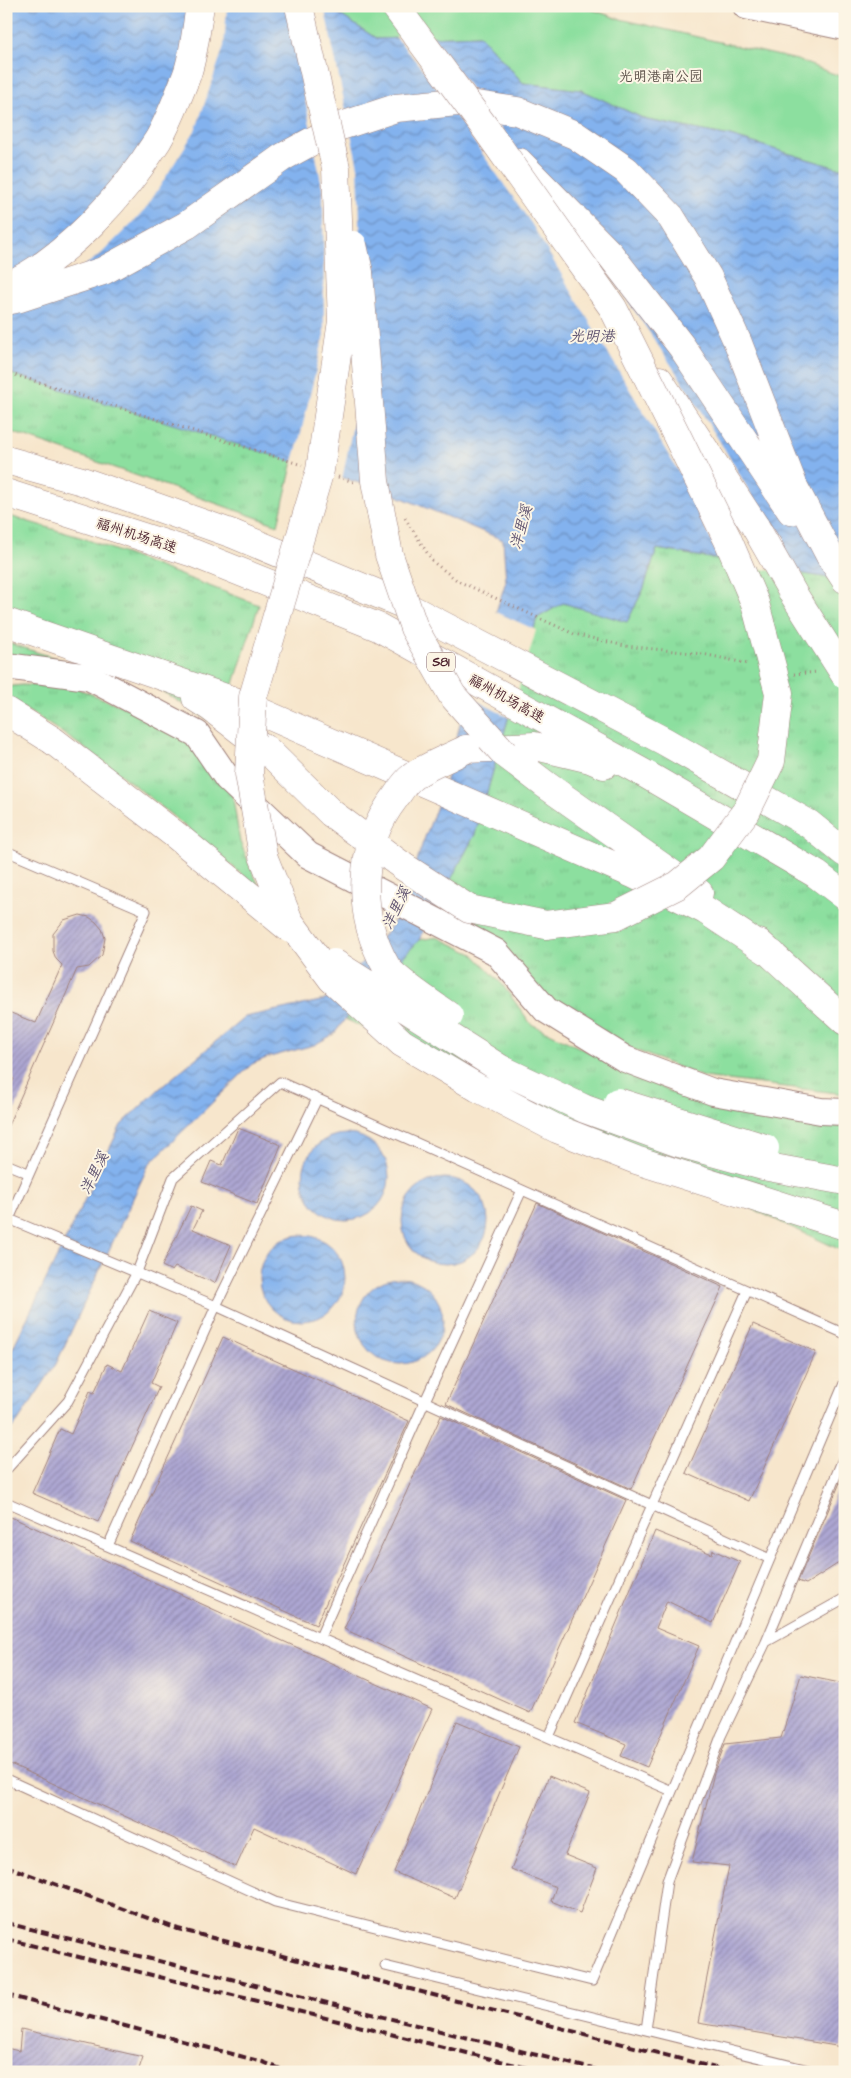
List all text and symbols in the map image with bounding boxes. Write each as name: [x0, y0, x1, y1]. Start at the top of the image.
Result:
park label: 光明港南公园: [619, 67, 703, 87]
water label: 光明港: [569, 326, 616, 347]
water label: 洋里溪: [505, 502, 538, 552]
street label: 福州机场高速: [94, 513, 180, 558]
road number: S81: [427, 652, 455, 672]
street label: 福州机场高速: [465, 670, 548, 728]
water label: 洋里溪: [377, 883, 416, 933]
water label: 洋里溪: [75, 1148, 114, 1198]

